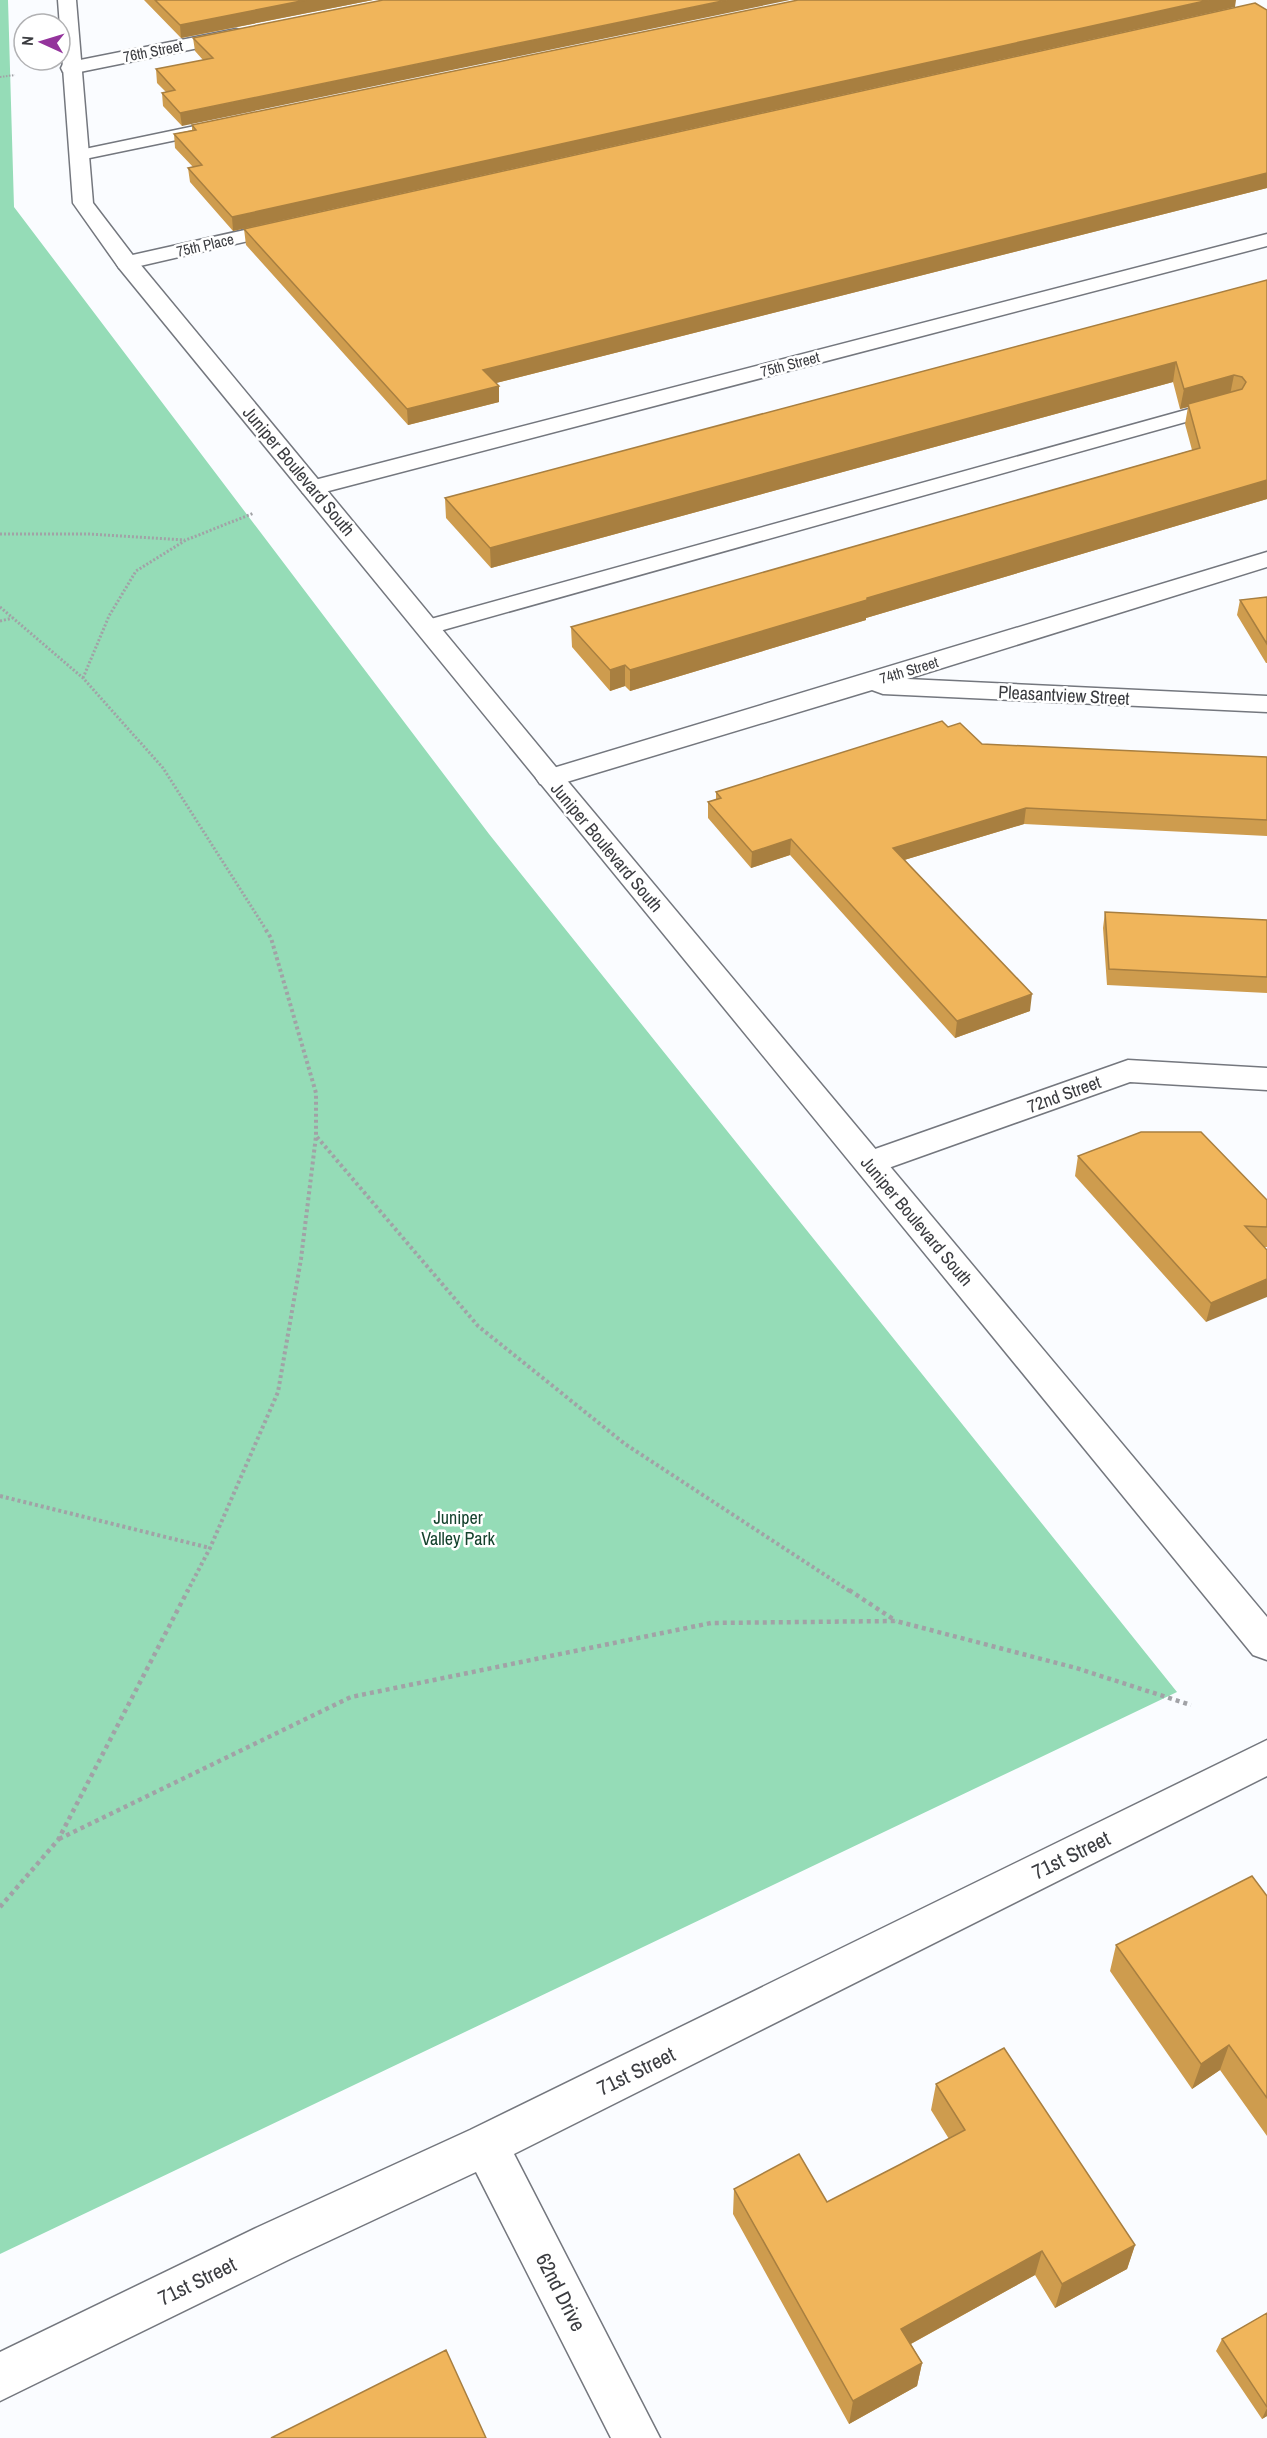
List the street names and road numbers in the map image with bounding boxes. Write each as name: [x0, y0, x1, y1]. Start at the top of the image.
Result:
street label: 76th Street: [121, 35, 185, 67]
street label: 75th Place: [174, 228, 236, 262]
street label: 75th Street: [758, 346, 822, 382]
street label: Juniper Boulevard South: [237, 401, 361, 541]
street label: 74th Street: [877, 651, 941, 689]
street label: Pleasantview Street: [998, 679, 1130, 711]
street label: Juniper Boulevard South: [545, 777, 669, 917]
street label: 72nd Street: [1024, 1069, 1104, 1119]
street label: Juniper Boulevard South: [855, 1151, 979, 1291]
street label: 71st Street: [1027, 1824, 1115, 1886]
street label: 71st Street: [592, 2040, 680, 2102]
street label: 62nd Drive: [529, 2248, 593, 2336]
street label: 71st Street: [153, 2250, 241, 2312]

